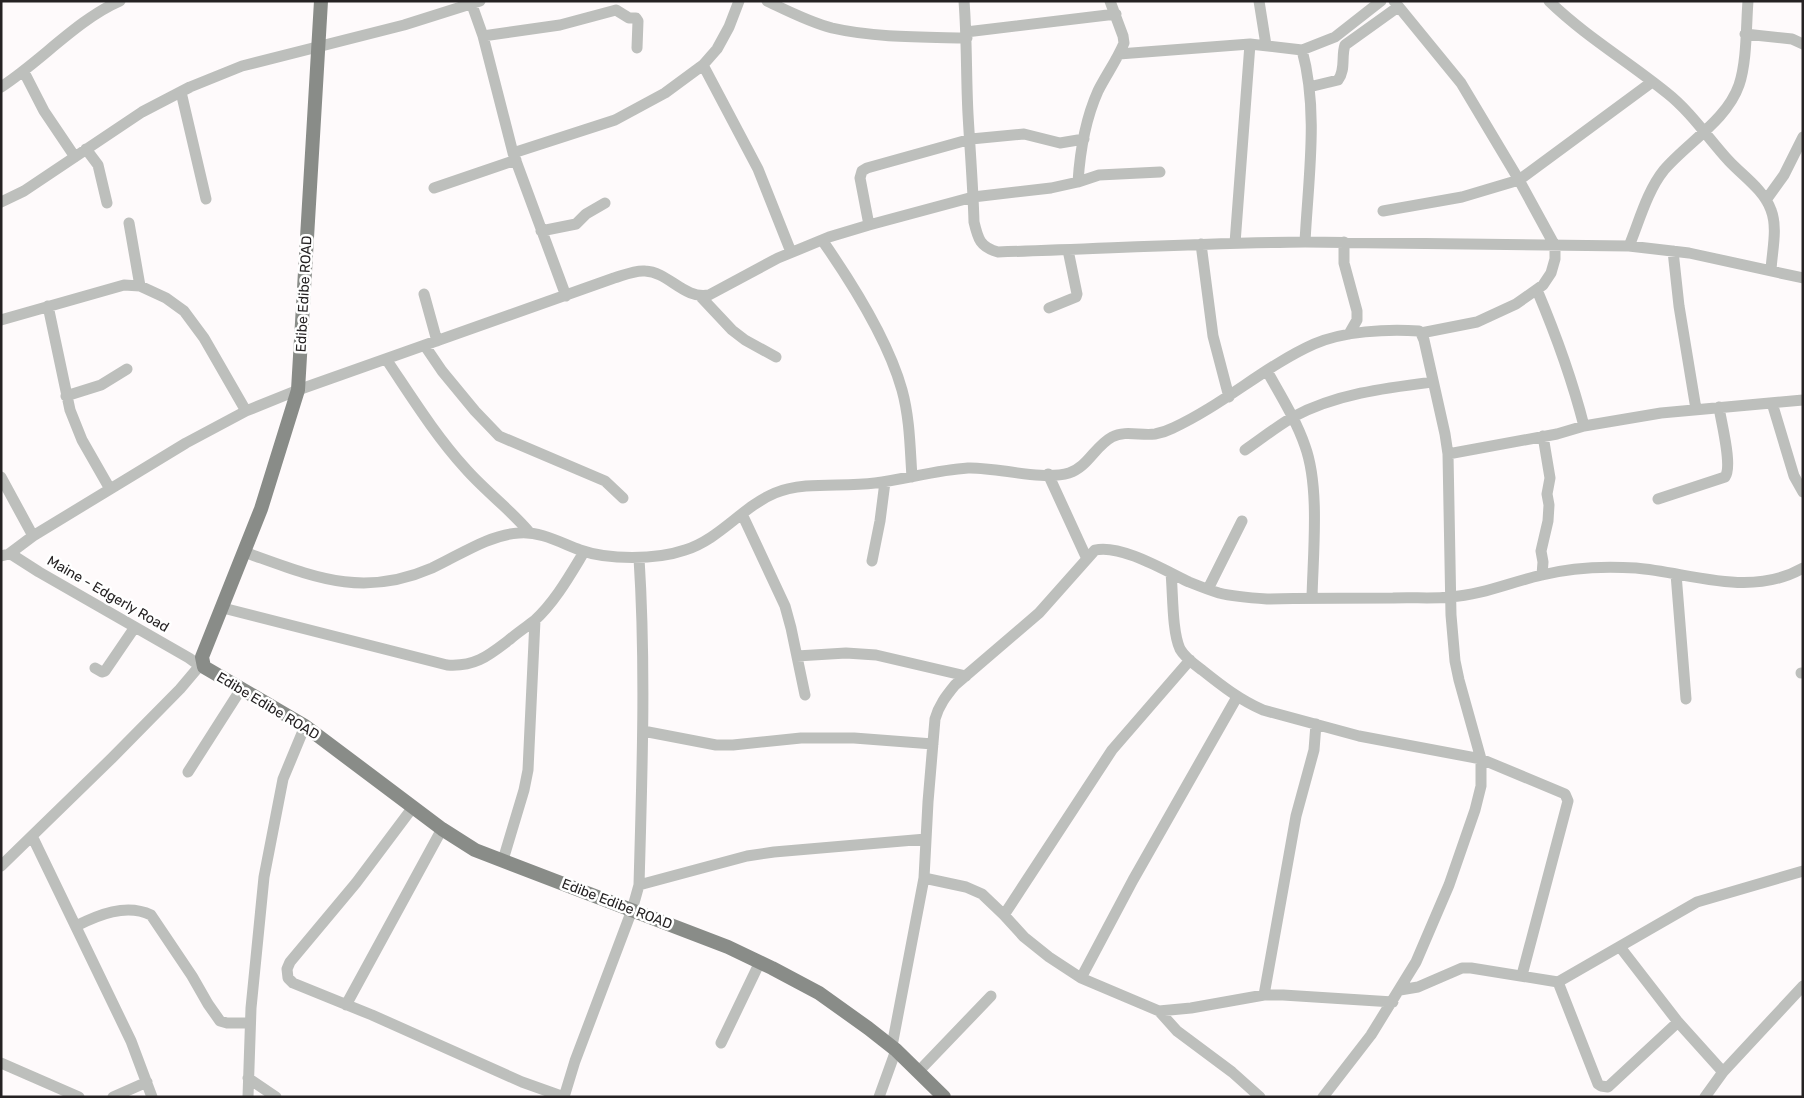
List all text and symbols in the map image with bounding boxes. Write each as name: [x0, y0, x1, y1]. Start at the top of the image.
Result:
street label: Edibe Edibe ROAD: [292, 235, 316, 353]
street label: Maine - Edgerly Road: [44, 552, 172, 636]
street label: Edibe Edibe ROAD: [214, 669, 322, 743]
street label: Edibe Edibe ROAD: [559, 875, 675, 933]

